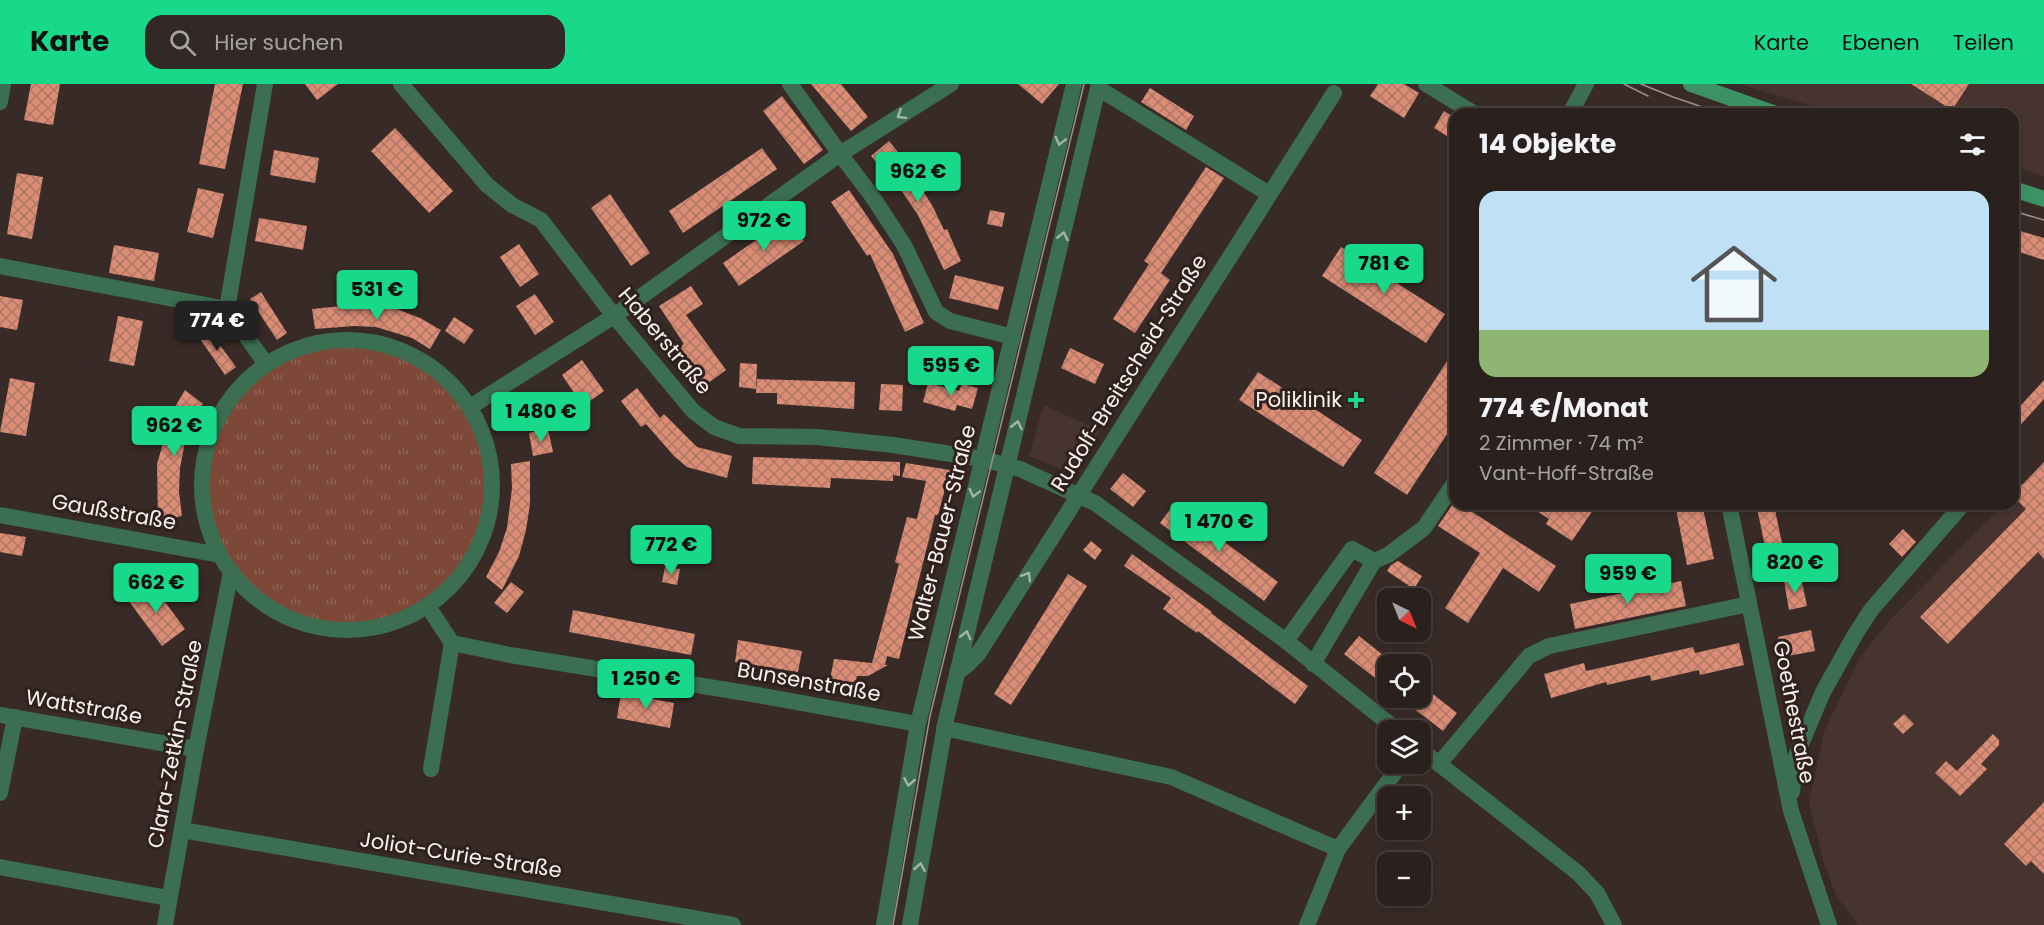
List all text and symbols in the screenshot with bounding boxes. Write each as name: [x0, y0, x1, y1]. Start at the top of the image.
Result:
search box: [145, 15, 565, 69]
text: Karte: [30, 22, 109, 61]
icon: search: [166, 26, 199, 59]
text: Hier suchen: [214, 27, 343, 58]
text: Karte: [1754, 28, 1809, 57]
text: Ebenen: [1842, 28, 1920, 57]
text: Teilen: [1953, 28, 2014, 57]
one-way arrow: [897, 108, 907, 120]
text: 14 Objekte: [1479, 126, 1616, 162]
icon: filters: [1956, 128, 1989, 161]
one-way arrow: [1055, 136, 1068, 146]
pin: 962 €: [876, 152, 960, 203]
text: 962 €: [890, 157, 946, 185]
pin: 972 €: [722, 201, 806, 252]
text: 972 €: [737, 206, 791, 234]
icon: home: [1680, 230, 1788, 338]
one-way arrow: [1055, 231, 1068, 241]
pin: 781 €: [1342, 244, 1426, 295]
street label: Rudolf-Breitscheid-Straße: [1044, 249, 1214, 497]
text: 781 €: [1358, 249, 1410, 277]
pin: 531 €: [335, 270, 419, 321]
text: 531 €: [351, 275, 403, 303]
street label: Haberstraße: [612, 281, 719, 400]
pin: 774 €: [175, 301, 259, 352]
text: 774 €: [189, 306, 245, 334]
pin: 595 €: [909, 346, 993, 397]
text: 595 €: [922, 351, 980, 379]
place label: Poliklinik: [1256, 385, 1342, 414]
text: 774 €/Monat: [1479, 390, 1649, 426]
marker: Poliklinik: [1347, 391, 1365, 409]
pin: 1 480 €: [486, 392, 596, 443]
text: 1 480 €: [505, 397, 577, 425]
pin: 962 €: [132, 406, 216, 457]
text: 962 €: [146, 411, 202, 439]
one-way arrow: [1010, 420, 1023, 430]
street label: Walter-Bauer-Straße: [901, 422, 982, 644]
text: 2 Zimmer · 74 m²: [1479, 429, 1644, 457]
text: Vant-Hoff-Straße: [1479, 459, 1654, 487]
street label: Gaußstraße: [49, 486, 179, 537]
one-way arrow: [969, 488, 982, 498]
pin: 1 470 €: [1164, 502, 1274, 553]
text: 1 470 €: [1184, 507, 1254, 535]
pin: 772 €: [629, 525, 713, 576]
text: 772 €: [645, 530, 697, 558]
pin: 820 €: [1753, 543, 1837, 594]
text: 820 €: [1766, 548, 1824, 576]
pin: 959 €: [1586, 554, 1670, 605]
text: 959 €: [1599, 559, 1657, 587]
pin: 662 €: [114, 563, 198, 614]
text: 662 €: [127, 568, 185, 596]
one-way arrow: [1020, 571, 1031, 582]
north arrow: [1377, 588, 1431, 642]
map controls: [1377, 588, 1431, 906]
one-way arrow: [958, 630, 971, 640]
street label: Clara-Zetkin-Straße: [140, 637, 209, 850]
street label: Goethestraße: [1766, 638, 1823, 786]
button: locate: [1377, 654, 1431, 708]
street label: Bunsenstraße: [735, 655, 883, 708]
pin: 1 250 €: [591, 659, 701, 710]
text: 1 250 €: [611, 664, 681, 692]
street label: Wattstraße: [23, 682, 145, 731]
button: layers: [1377, 720, 1431, 774]
one-way arrow: [903, 777, 915, 786]
button: +: [1377, 786, 1431, 840]
street label: Joliot-Curie-Straße: [358, 824, 564, 885]
button: −: [1377, 852, 1431, 906]
one-way arrow: [913, 863, 926, 873]

